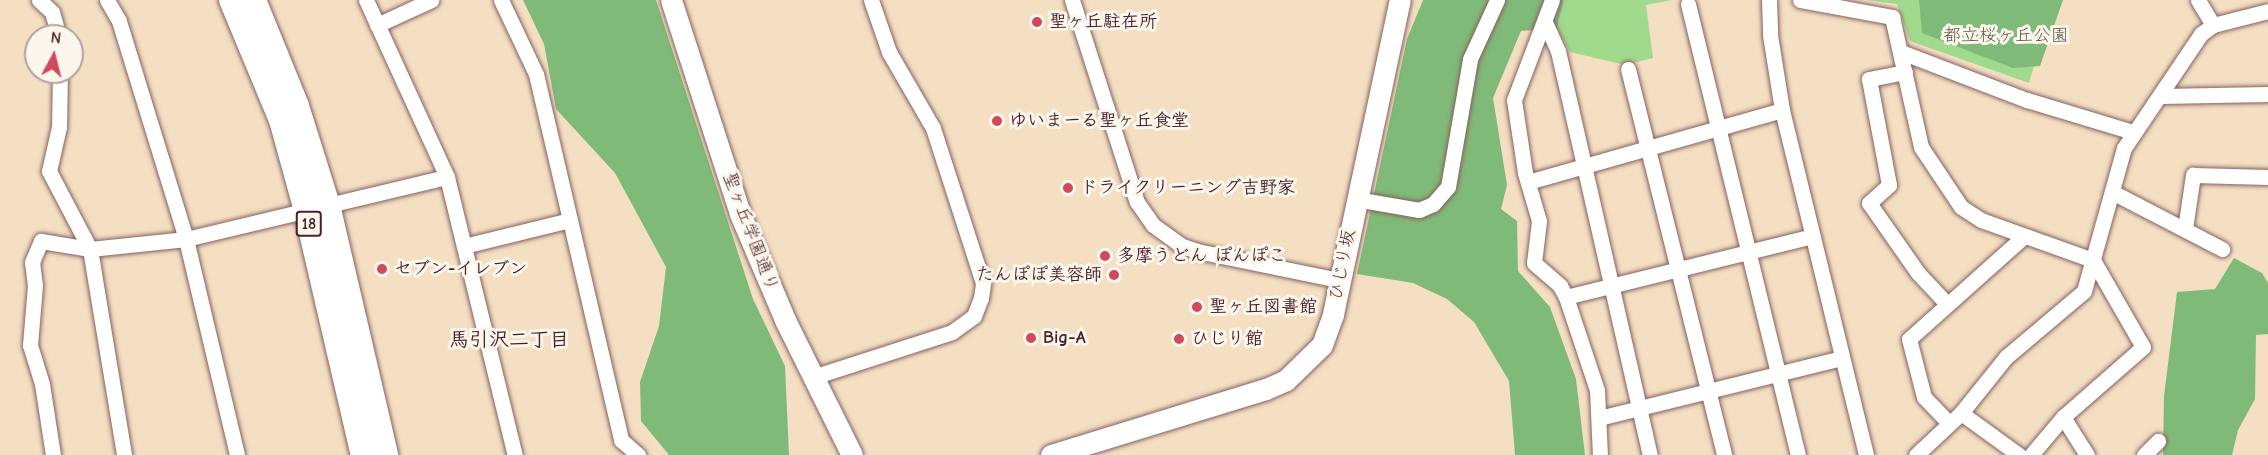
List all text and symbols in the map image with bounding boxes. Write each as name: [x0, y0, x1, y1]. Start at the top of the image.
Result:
place label: 聖ヶ丘駐在所: [1049, 11, 1157, 33]
marker: 聖ヶ丘駐在所: [1030, 15, 1044, 29]
north arrow: [24, 24, 84, 84]
park label: 都立桜ヶ丘公園: [1943, 25, 2069, 47]
text: N: [50, 29, 62, 48]
place label: ゆいまーる聖ヶ丘食堂: [1009, 110, 1189, 132]
marker: ゆいまーる聖ヶ丘食堂: [990, 114, 1004, 128]
street label: 聖ヶ丘学園通り: [717, 169, 783, 295]
place label: ドライクリーニング吉野家: [1080, 177, 1296, 199]
marker: ドライクリーニング吉野家: [1061, 181, 1075, 195]
road number: 18: [296, 211, 322, 237]
street label: ひじり坂: [1326, 228, 1360, 302]
place label: 多摩うどん ぽんぽこ: [1117, 245, 1285, 267]
marker: 多摩うどん ぽんぽこ: [1098, 249, 1112, 263]
place label: セブン-イレブン: [394, 258, 527, 280]
marker: セブン-イレブン: [375, 262, 389, 276]
place label: たんぽぽ美容師: [976, 264, 1102, 286]
marker: たんぽぽ美容師: [1107, 268, 1121, 282]
place label: 聖ヶ丘図書館: [1209, 296, 1317, 318]
marker: 聖ヶ丘図書館: [1190, 300, 1204, 314]
district label: 馬引沢二丁目: [449, 327, 569, 351]
place label: Big-A: [1043, 327, 1086, 349]
place label: ひじり館: [1191, 328, 1263, 350]
marker: Big-A: [1024, 331, 1038, 345]
marker: ひじり館: [1172, 332, 1186, 346]

